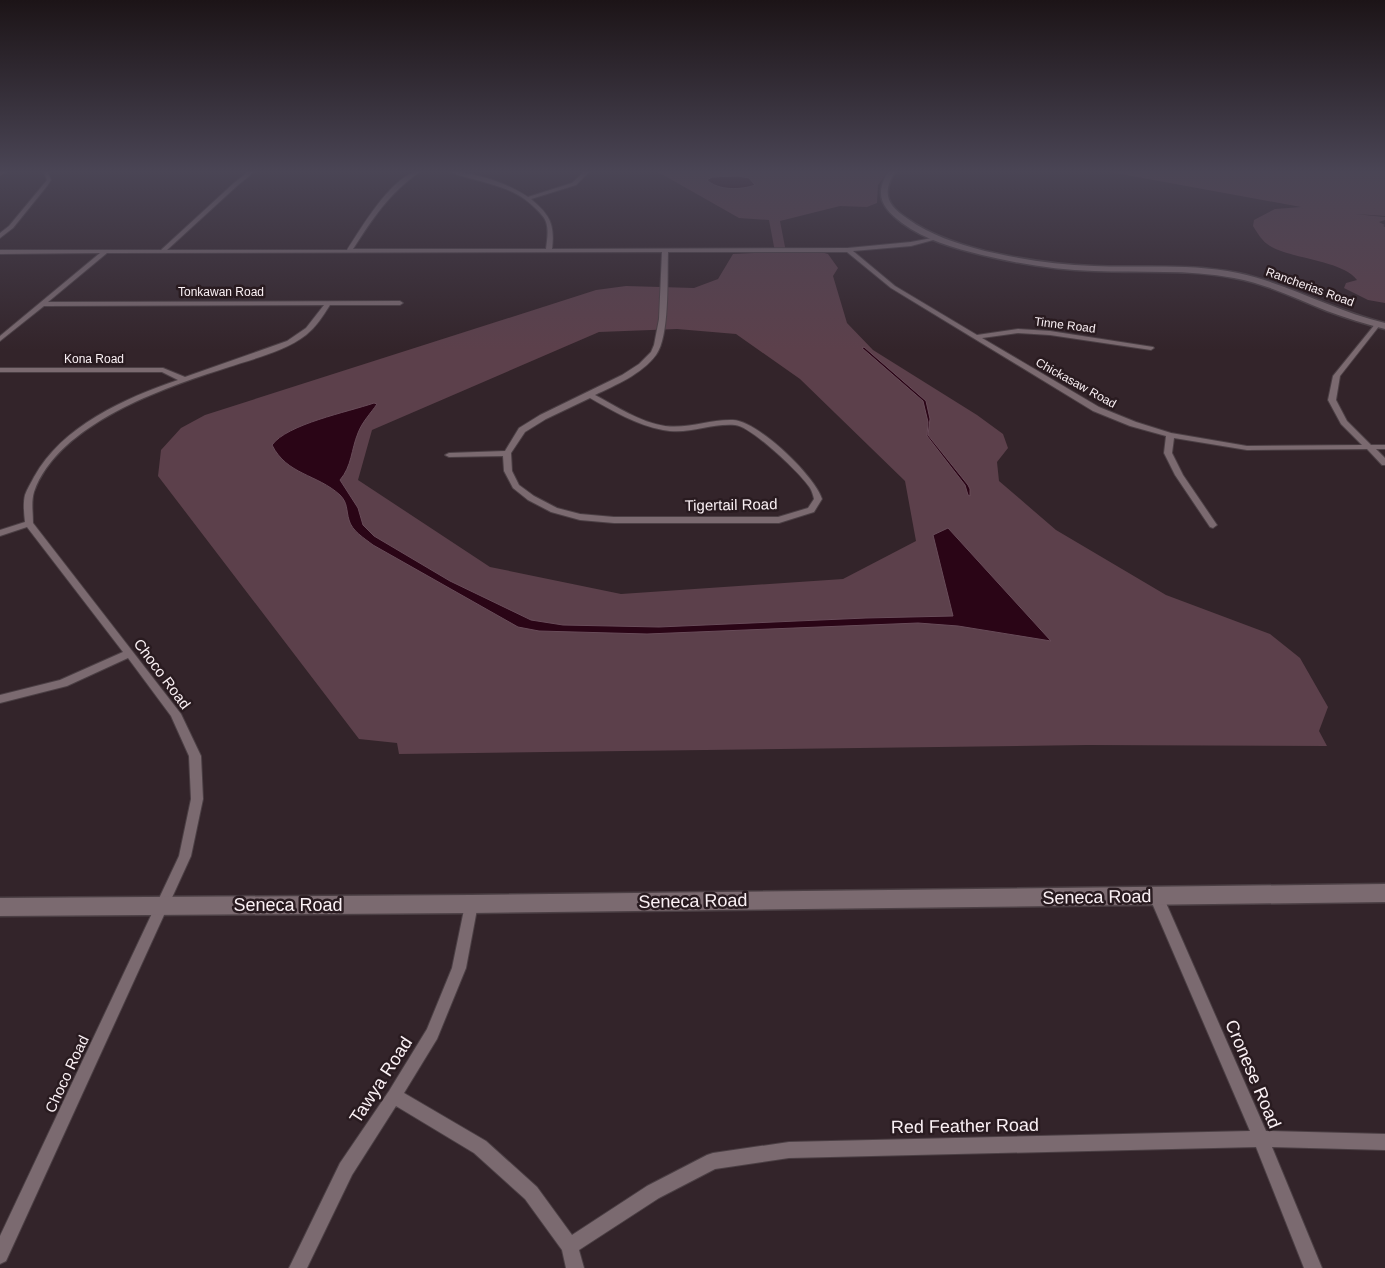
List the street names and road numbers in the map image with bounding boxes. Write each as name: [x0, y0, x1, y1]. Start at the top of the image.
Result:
street label: Rancherias Road: [1264, 265, 1356, 309]
street label: Tonkawan Road: [178, 285, 264, 299]
street label: Tinne Road: [1034, 314, 1096, 336]
street label: Kona Road: [64, 352, 124, 366]
street label: Chickasaw Road: [1033, 355, 1119, 411]
street label: Tigertail Road: [684, 495, 778, 514]
street label: Choco Road: [131, 635, 194, 712]
street label: Seneca Road: [1042, 886, 1152, 908]
street label: Seneca Road: [638, 890, 748, 912]
street label: Seneca Road: [233, 895, 343, 915]
street label: Cronese Road: [1221, 1017, 1285, 1131]
street label: Choco Road: [41, 1032, 92, 1115]
street label: Tawya Road: [346, 1033, 416, 1127]
street label: Red Feather Road: [891, 1115, 1039, 1137]

